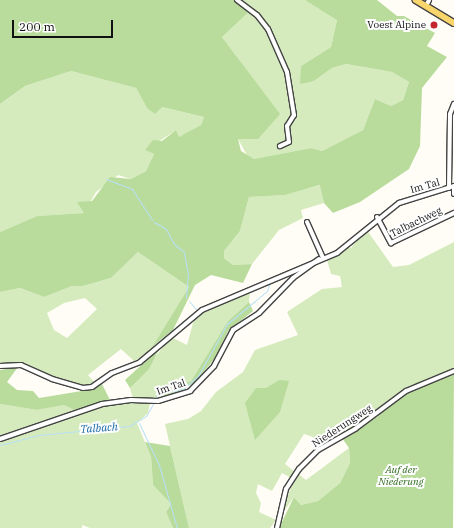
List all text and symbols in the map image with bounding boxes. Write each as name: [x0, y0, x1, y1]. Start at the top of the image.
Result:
scale bar: [14, 12, 115, 38]
text: 200 m: [19, 19, 55, 34]
place label: Voest Alpine: [367, 19, 426, 31]
marker: Voest Alpine: [429, 20, 439, 30]
street label: Im Tal: [409, 176, 441, 196]
street label: Talbachweg: [388, 204, 444, 240]
street label: Im Tal: [155, 376, 187, 398]
street label: Niederungweg: [310, 402, 374, 450]
water label: Talbach: [80, 420, 118, 436]
park label: Auf der Niederung: [379, 463, 423, 486]

